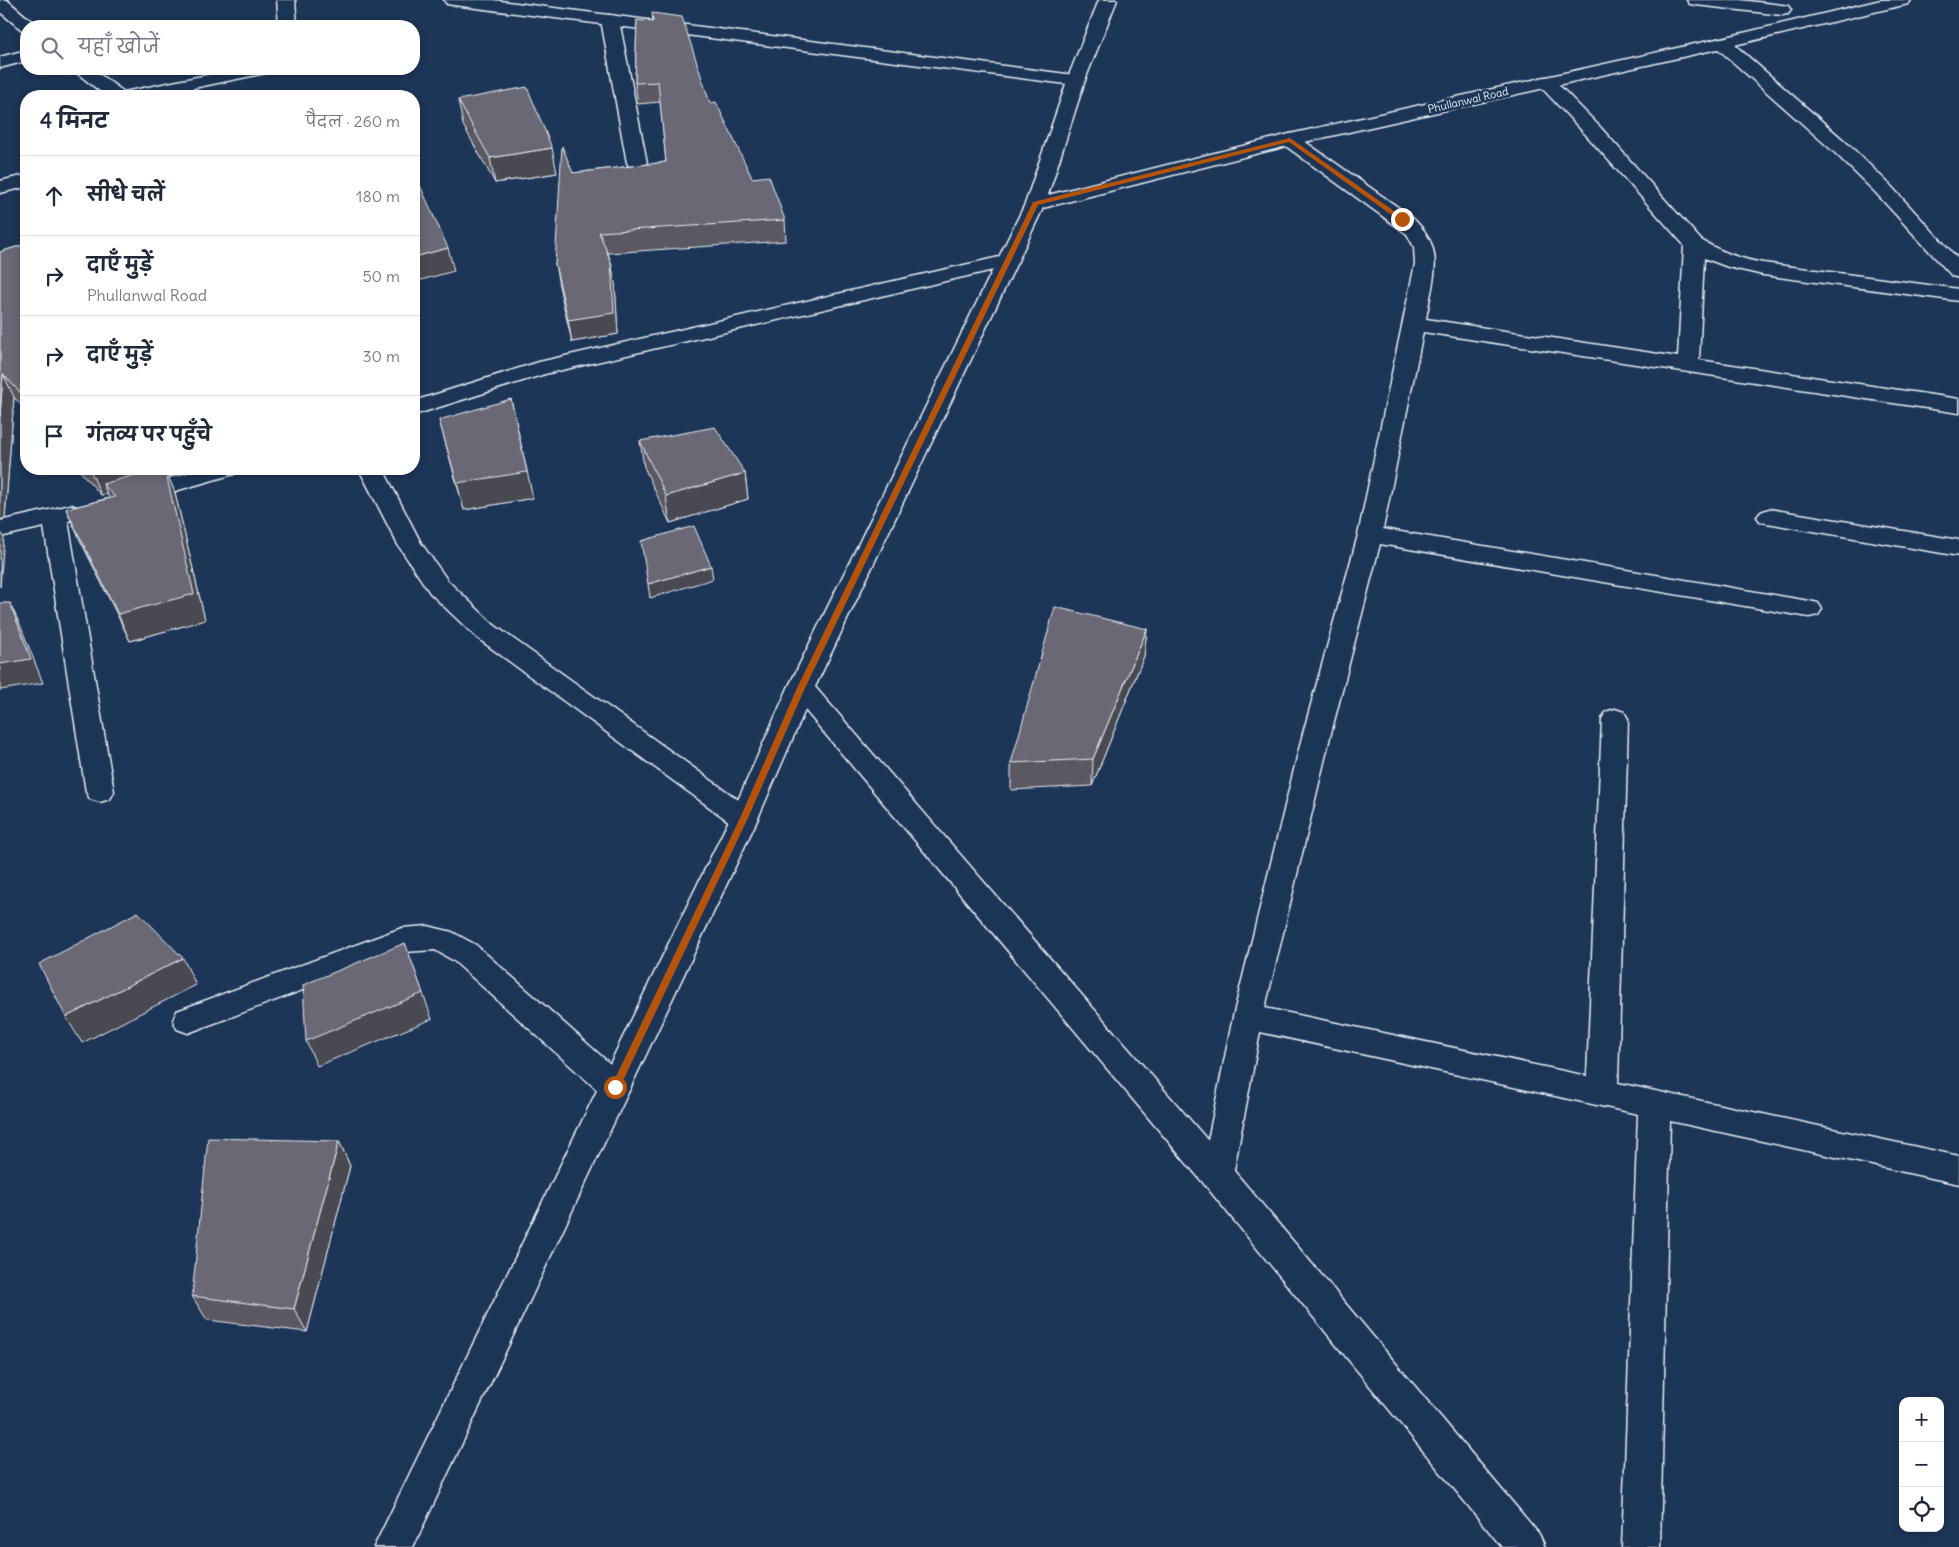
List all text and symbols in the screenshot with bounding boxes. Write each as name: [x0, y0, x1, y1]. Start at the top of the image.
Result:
search box: [20, 20, 420, 75]
icon: search: [38, 34, 66, 62]
text: यहाँ खोजें: [78, 34, 159, 58]
street label: Phullanwal Road: [1426, 84, 1510, 116]
text: 4 मिनट: [40, 107, 108, 134]
text: पैदल · 260 m: [305, 111, 400, 131]
icon: ahead: [40, 182, 68, 210]
text: सीधे चलें: [87, 182, 164, 206]
text: 180 m: [356, 186, 400, 206]
route end: [1391, 208, 1414, 231]
text: दाएँ मुड़ें: [87, 252, 153, 276]
icon: right: [40, 262, 68, 290]
text: 50 m: [362, 266, 400, 286]
text: Phullanwal Road: [87, 285, 207, 305]
icon: right: [40, 342, 68, 370]
text: दाएँ मुड़ें: [87, 342, 153, 366]
text: 30 m: [363, 346, 400, 366]
icon: arrive: [40, 422, 68, 450]
text: गंतव्य पर पहुँचे: [87, 422, 212, 446]
route start: [604, 1076, 627, 1099]
map controls: [1899, 1397, 1944, 1532]
button: +: [1899, 1397, 1944, 1442]
button: −: [1899, 1442, 1944, 1487]
button: locate: [1899, 1487, 1944, 1532]

